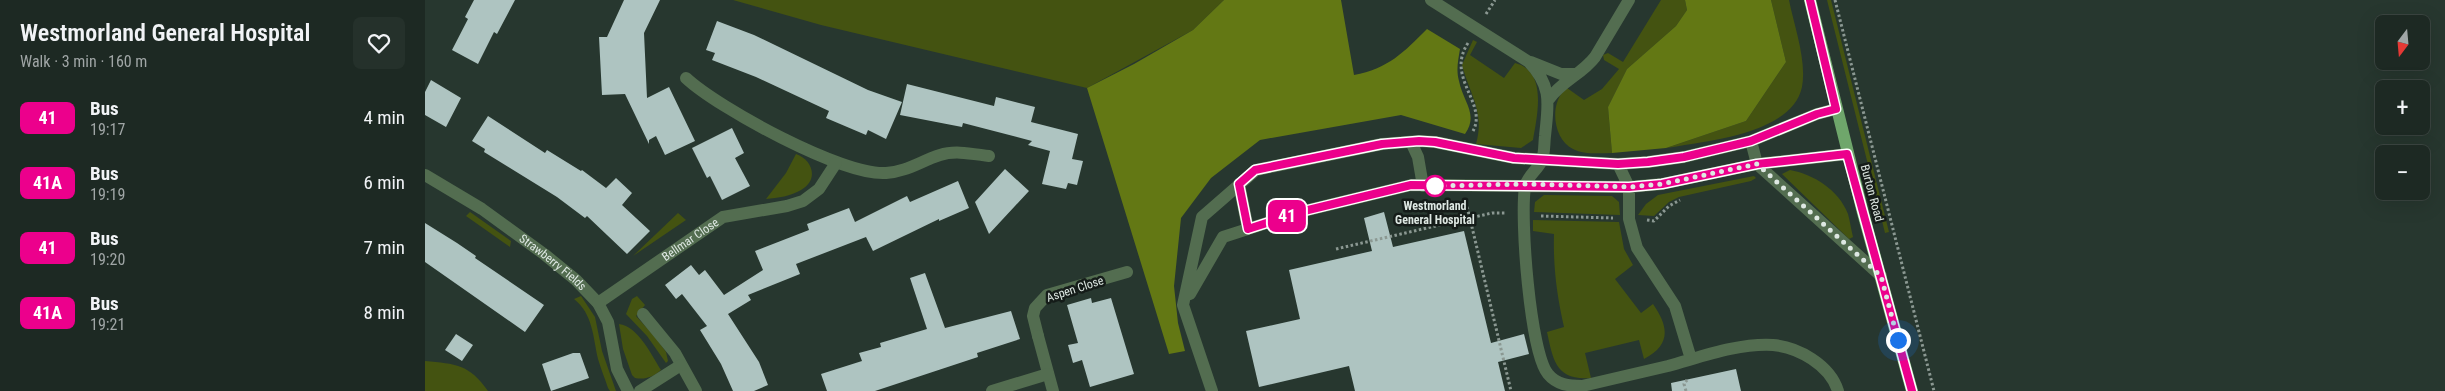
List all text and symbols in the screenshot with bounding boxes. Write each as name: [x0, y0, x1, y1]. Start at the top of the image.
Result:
north arrow: [2375, 15, 2430, 70]
map controls: [2375, 15, 2430, 200]
button: heart: [353, 17, 405, 69]
text: Westmorland General Hospital: [20, 19, 310, 47]
text: Walk · 3 min · 160 m: [20, 52, 147, 71]
button: +: [2375, 80, 2430, 135]
text: Bus: [90, 97, 119, 120]
text: 4 min: [363, 106, 405, 129]
text: 41: [38, 107, 57, 128]
text: 19:17: [90, 120, 125, 139]
button: −: [2375, 145, 2430, 200]
text: Bus: [90, 162, 119, 185]
street label: Burton Road: [1858, 163, 1886, 223]
text: 6 min: [363, 171, 405, 194]
text: 41A: [33, 172, 62, 193]
marker: Westmorland General Hospital: [1424, 175, 1446, 197]
text: 19:19: [90, 185, 125, 204]
place label: Westmorland General Hospital: [1395, 199, 1475, 227]
line badge: 41: [1265, 200, 1309, 232]
text: 41: [1278, 205, 1296, 226]
street label: Bellmar Close: [659, 215, 722, 264]
text: Bus: [90, 227, 119, 250]
street label: Strawberry Fields: [516, 231, 589, 293]
text: 7 min: [363, 236, 405, 259]
text: 41: [38, 237, 57, 258]
text: 19:20: [90, 250, 125, 269]
street label: Aspen Close: [1045, 273, 1106, 305]
text: Bus: [90, 292, 119, 315]
text: 8 min: [363, 301, 405, 324]
text: 41A: [33, 302, 62, 323]
text: 19:21: [90, 315, 125, 334]
your location: [1886, 328, 1911, 353]

